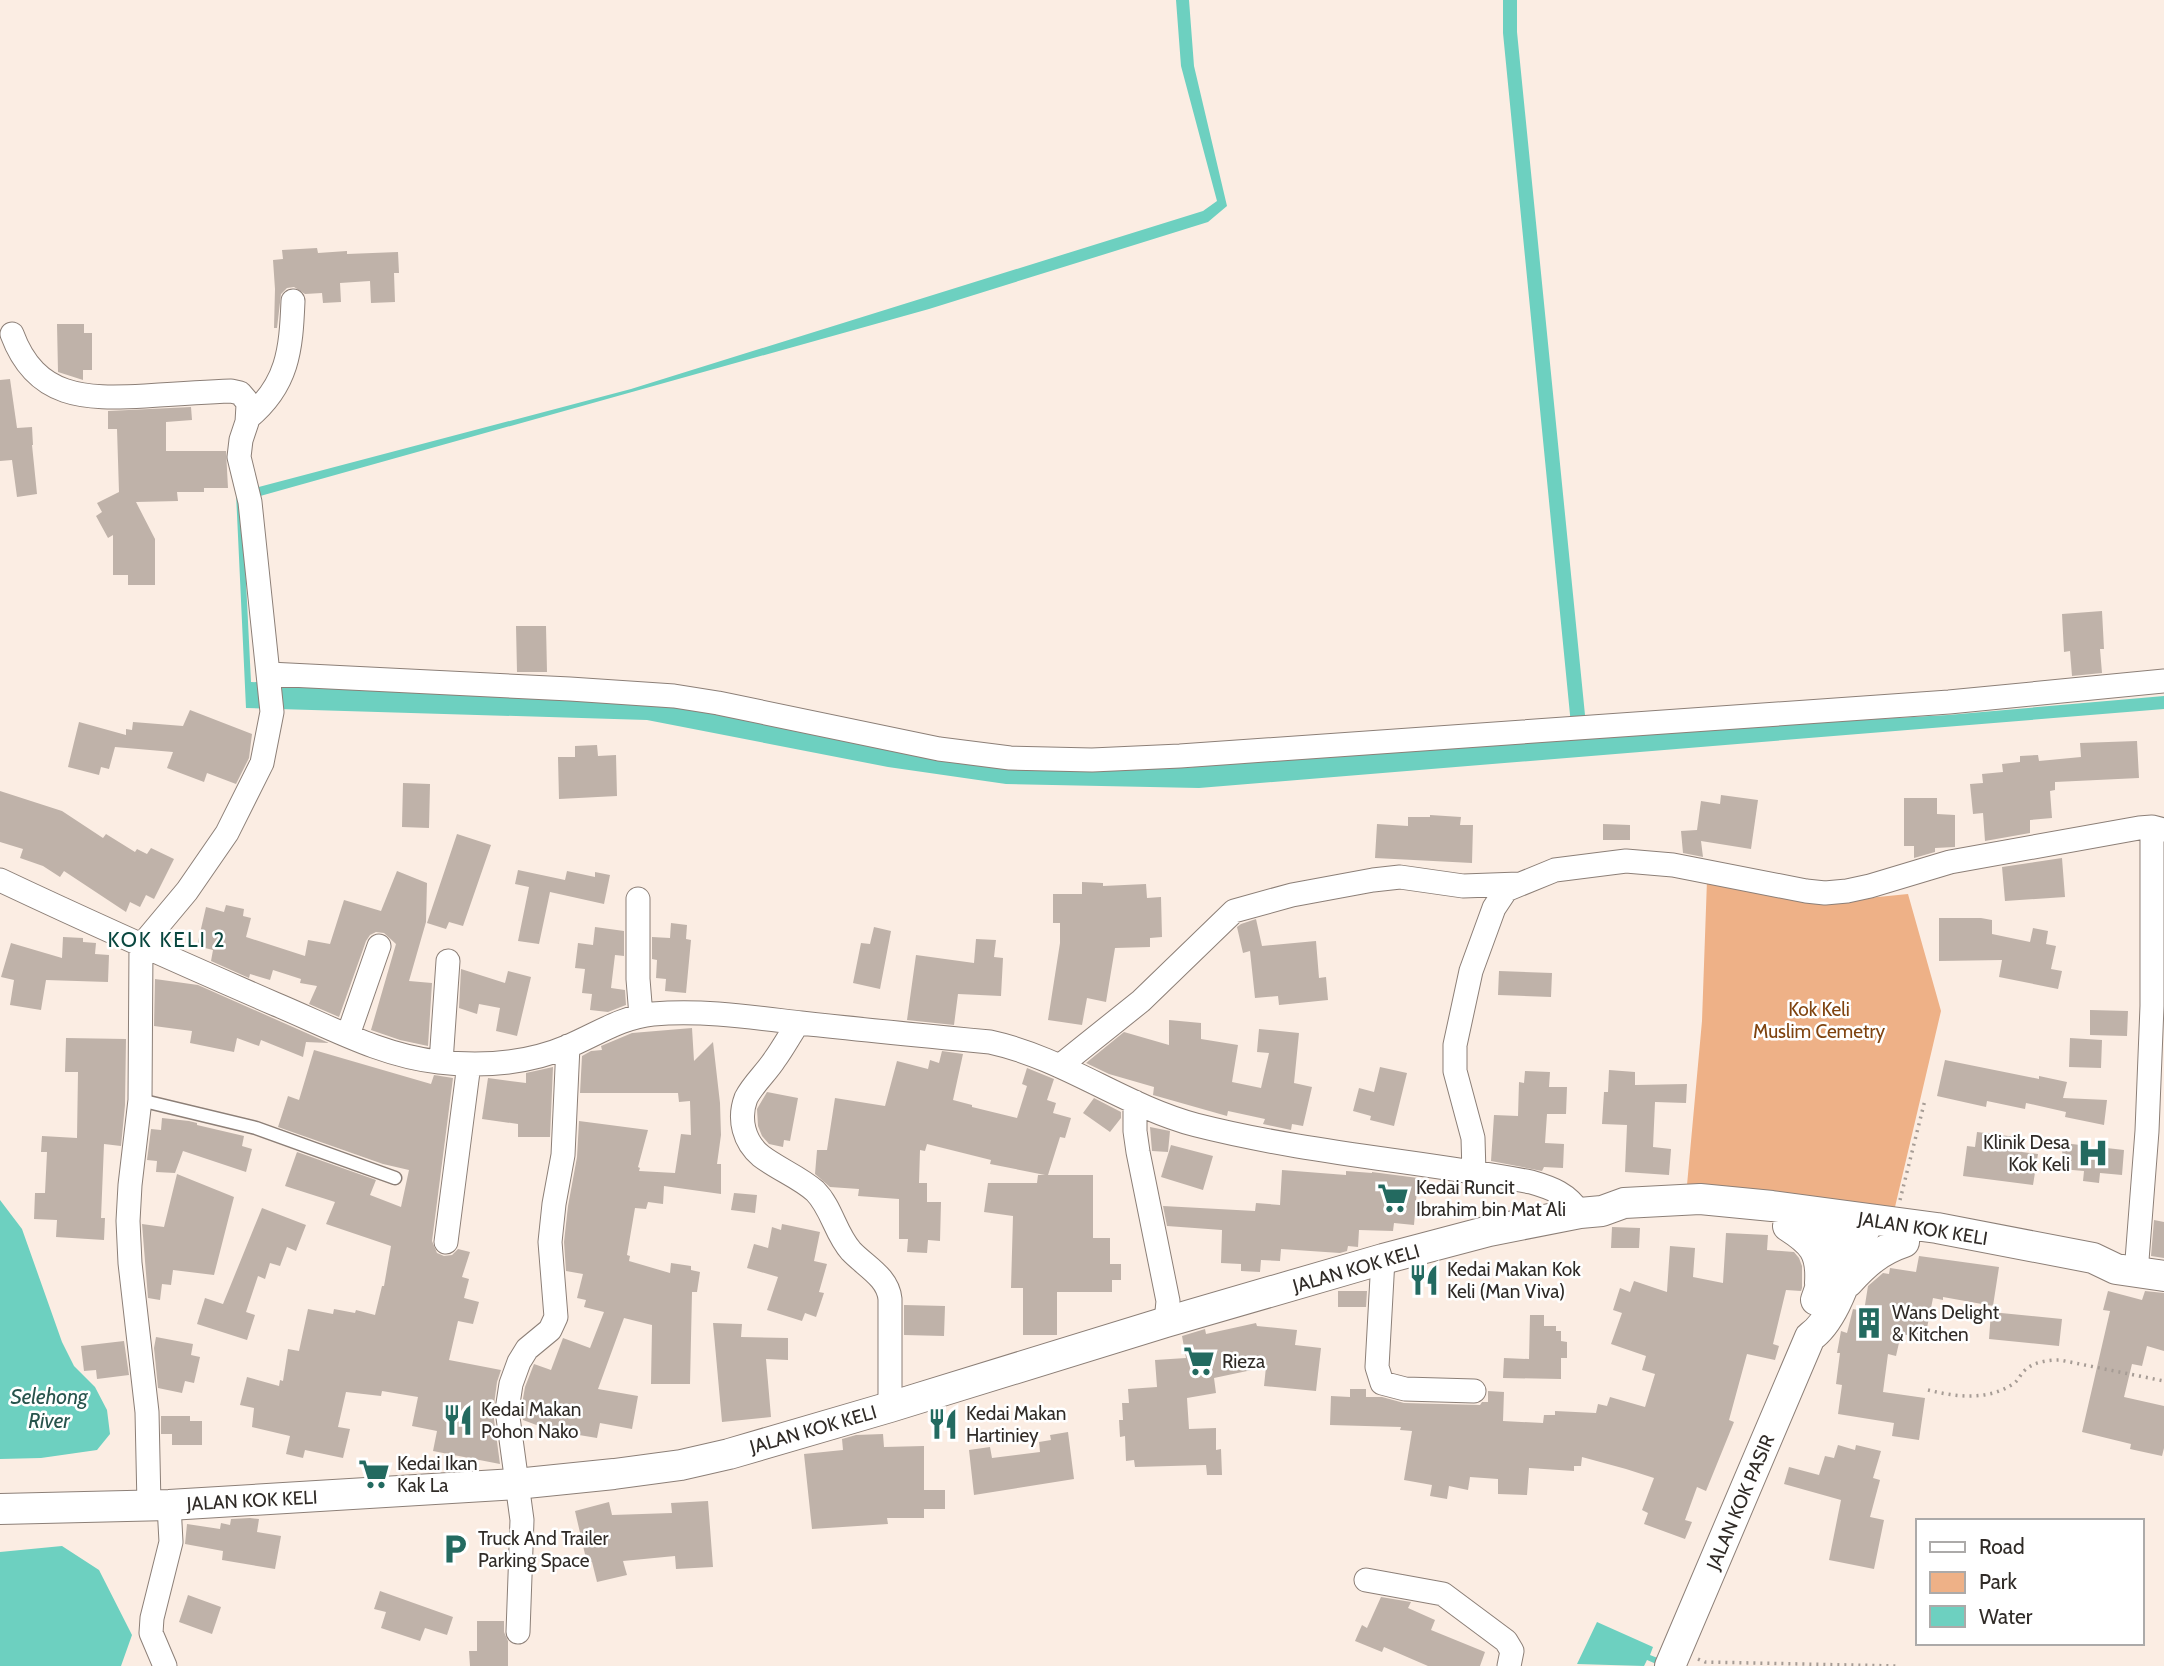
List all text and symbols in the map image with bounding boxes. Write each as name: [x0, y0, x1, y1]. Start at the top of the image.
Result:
district label: KOK KELI 2: [107, 927, 227, 952]
park label: Kok Keli Muslim Cemetry: [1753, 998, 1885, 1043]
place label: Klinik Desa Kok Keli: [1983, 1131, 2070, 1176]
hospital icon: Klinik Desa Kok Keli: [2076, 1136, 2110, 1170]
place label: Kedai Runcit Ibrahim bin Mat Ali: [1416, 1176, 1566, 1221]
supermarket icon: Kedai Runcit Ibrahim bin Mat Ali: [1376, 1181, 1410, 1215]
street label: JALAN KOK KELI: [1855, 1207, 1989, 1250]
street label: JALAN KOK KELI: [1289, 1239, 1422, 1298]
place label: Kedai Makan Kok Keli (Man Viva): [1447, 1258, 1581, 1303]
restaurant icon: Kedai Makan Kok Keli (Man Viva): [1407, 1263, 1441, 1297]
place label: Wans Delight & Kitchen: [1892, 1301, 2000, 1346]
building icon: Wans Delight & Kitchen: [1852, 1306, 1886, 1340]
supermarket icon: Rieza: [1182, 1344, 1216, 1378]
place label: Rieza: [1222, 1350, 1265, 1373]
water label: Selehong River: [10, 1384, 89, 1433]
place label: Kedai Makan Pohon Nako: [481, 1398, 581, 1443]
street label: JALAN KOK KELI: [746, 1400, 879, 1459]
place label: Kedai Makan Hartiniey: [966, 1402, 1066, 1447]
restaurant icon: Kedai Makan Pohon Nako: [441, 1403, 475, 1437]
restaurant icon: Kedai Makan Hartiniey: [926, 1407, 960, 1441]
street label: JALAN KOK PASIR: [1701, 1431, 1779, 1574]
place label: Kedai Ikan Kak La: [397, 1452, 478, 1497]
supermarket icon: Kedai Ikan Kak La: [357, 1457, 391, 1491]
street label: JALAN KOK KELI: [185, 1486, 318, 1515]
legend: [1916, 1519, 2143, 1645]
place label: Truck And Trailer Parking Space: [478, 1527, 609, 1572]
parking icon: Truck And Trailer Parking Space: [438, 1532, 472, 1566]
text: Road: [1979, 1534, 2025, 1559]
text: Park: [1979, 1569, 2017, 1594]
text: Water: [1979, 1604, 2033, 1629]

